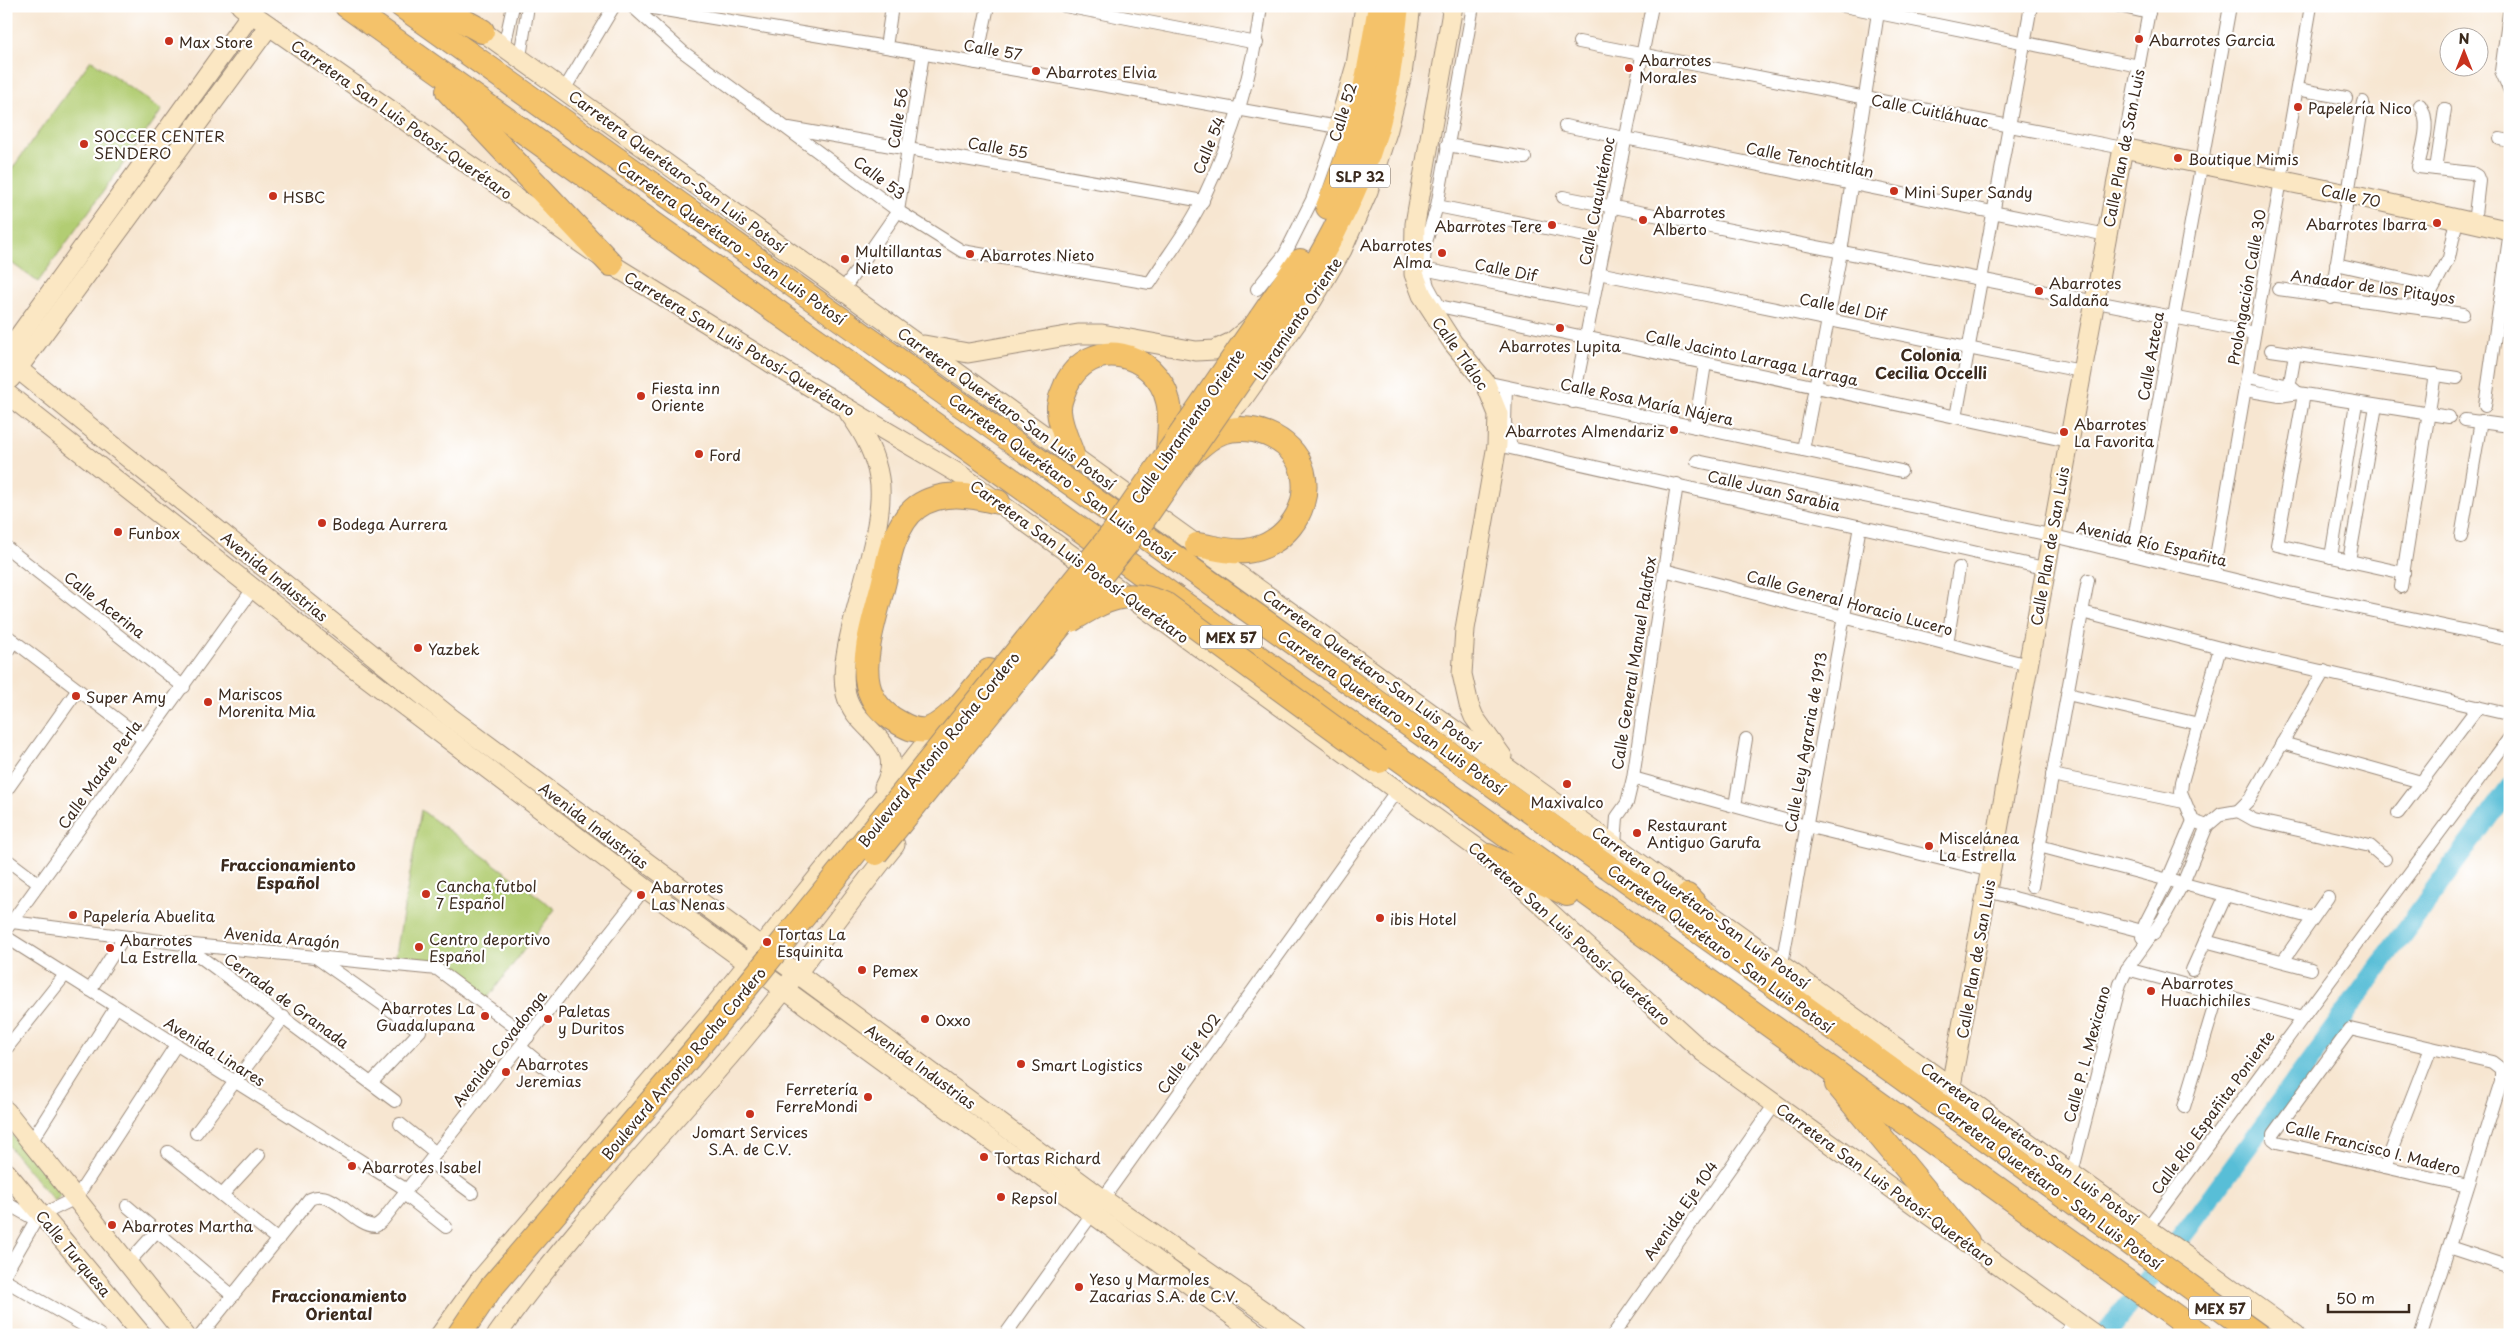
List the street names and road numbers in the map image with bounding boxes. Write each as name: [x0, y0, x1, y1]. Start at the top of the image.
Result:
street label: Carretera San Luis Potosí-Querétaro: [287, 33, 517, 205]
street label: Calle 57: [962, 33, 1025, 66]
street label: Calle Plan de San Luis: [2096, 67, 2150, 229]
street label: Calle 52: [1322, 80, 1362, 144]
street label: Carretera Querétaro-San Luis Potosí: [564, 84, 792, 258]
street label: Calle 56: [881, 86, 913, 150]
street label: Calle Cuitláhuac: [1869, 87, 1991, 133]
street label: Calle 54: [1186, 113, 1230, 177]
street label: Calle 55: [966, 130, 1030, 164]
street label: Calle Cuauhtémoc: [1572, 135, 1620, 267]
street label: Calle Tenochtitlan: [1744, 135, 1876, 183]
street label: Calle 53: [849, 150, 911, 204]
street label: Carretera Querétaro - San Luis Potosí: [613, 154, 851, 330]
road number: SLP 32: [1330, 165, 1390, 188]
street label: Calle 70: [2319, 177, 2383, 213]
street label: Prolongación Calle 30: [2221, 207, 2271, 367]
street label: Libramiento Oriente: [1247, 252, 1347, 384]
street label: Calle Dif: [1473, 252, 1540, 286]
street label: Andador de los Pitayos: [2289, 263, 2457, 309]
street label: Carretera San Luis Potosí-Querétaro: [620, 265, 860, 421]
street label: Calle del Dif: [1797, 286, 1889, 326]
street label: Calle Azteca: [2131, 309, 2169, 402]
street label: Calle Tláloc: [1427, 312, 1495, 395]
street label: Carretera Querétaro-San Luis Potosí: [893, 321, 1121, 495]
street label: Calle Jacinto Larraga Larraga: [1644, 323, 1861, 391]
street label: Calle Libramiento Oriente: [1125, 344, 1249, 508]
street label: Calle Rosa María Nájera: [1558, 371, 1737, 431]
street label: Carretera Querétaro - San Luis Potosí: [944, 387, 1180, 567]
street label: Calle Juan Sarabia: [1705, 464, 1843, 517]
street label: Calle Plan de San Luis: [2024, 465, 2074, 627]
street label: Carretera San Luis Potosí-Querétaro: [966, 474, 1194, 648]
street label: Avenida Río Españita: [2075, 515, 2230, 572]
street label: Avenida Industrias: [216, 526, 334, 627]
street label: Calle General Manuel Palafox: [1605, 555, 1661, 771]
street label: Calle General Horacio Lucero: [1744, 563, 1956, 641]
street label: Calle Acerina: [60, 565, 151, 643]
street label: Carretera Querétaro-San Luis Potosí: [1258, 583, 1486, 757]
street label: Carretera Querétaro - San Luis Potosí: [1273, 624, 1511, 800]
road number: MEX 57: [1200, 626, 1262, 649]
street label: Boulevard Antonio Rocha Cordero: [852, 646, 1024, 852]
street label: Calle Ley Agraria de 1913: [1778, 650, 1832, 834]
street label: Calle Madre Perla: [51, 714, 147, 833]
street label: Avenida Industrias: [534, 776, 654, 874]
street label: Carretera Querétaro-San Luis Potosí: [1587, 820, 1815, 994]
street label: Carretera San Luis Potosí-Querétaro: [1464, 836, 1676, 1030]
street label: Carretera Querétaro - San Luis Potosí: [1603, 858, 1839, 1038]
street label: Calle Plan de San Luis: [1950, 878, 2000, 1040]
street label: Avenida Aragón: [223, 920, 341, 954]
street label: Cerrada de Granada: [220, 947, 355, 1054]
street label: Boulevard Antonio Rocha Cordero: [595, 961, 771, 1165]
street label: Calle P. L. Mexicano: [2057, 983, 2115, 1125]
street label: Avenida Covadonga: [446, 985, 552, 1111]
street label: Calle Eje 102: [1151, 1008, 1225, 1098]
street label: Avenida Linares: [160, 1011, 270, 1091]
street label: Avenida Industrias: [861, 1018, 981, 1114]
street label: Calle Río Españita Poniente: [2145, 1025, 2279, 1199]
street label: Carretera Querétaro-San Luis Potosí: [1916, 1056, 2144, 1230]
street label: Carretera Querétaro - San Luis Potosí: [1932, 1095, 2168, 1275]
street label: Carretera San Luis Potosí-Querétaro: [1772, 1097, 2000, 1271]
street label: Calle Francisco I. Madero: [2283, 1114, 2463, 1180]
street label: Avenida Eje 104: [1637, 1156, 1723, 1264]
street label: Calle Turquesa: [31, 1205, 118, 1302]
road number: MEX 57: [2189, 1296, 2251, 1320]

